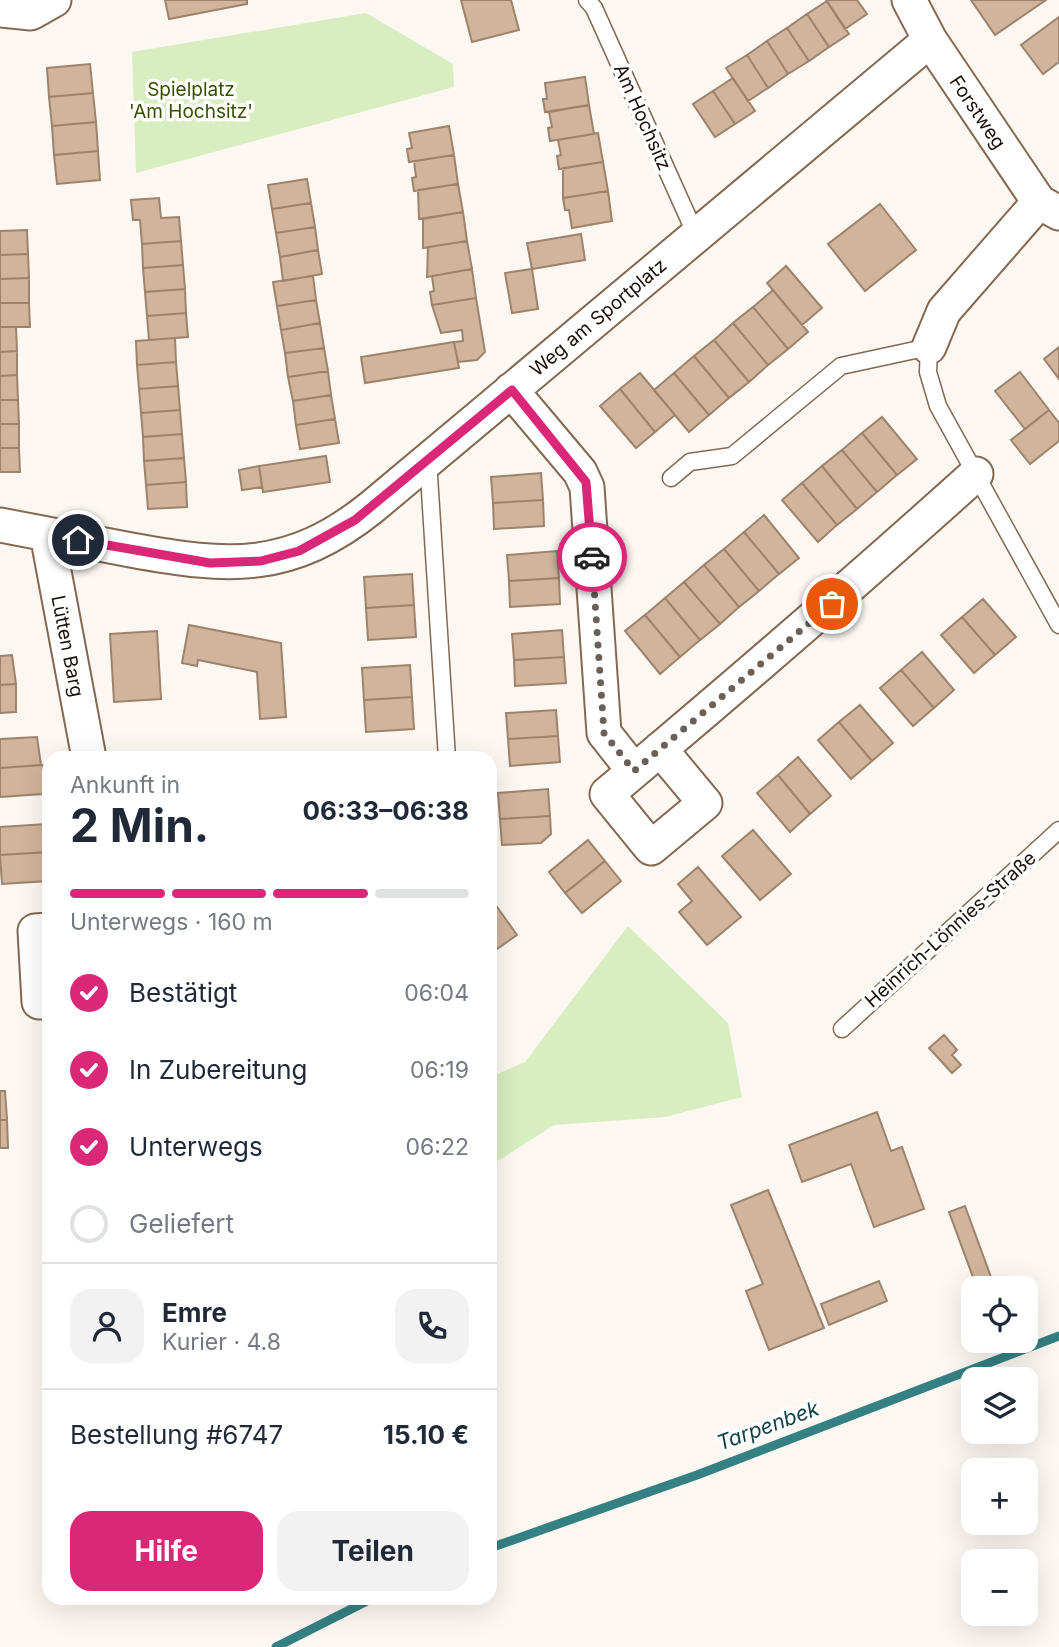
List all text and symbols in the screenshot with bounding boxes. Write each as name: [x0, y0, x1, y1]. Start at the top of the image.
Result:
street label: Am Hochsitz: [609, 60, 676, 174]
street label: Forstweg: [945, 71, 1010, 153]
park label: Spielplatz 'Am Hochsitz': [129, 78, 253, 123]
street label: Weg am Sportplatz: [525, 254, 671, 381]
pin: [48, 510, 108, 570]
icon: home: [59, 521, 97, 559]
courier: [557, 522, 627, 592]
icon: car: [573, 538, 611, 576]
pin: [802, 574, 862, 634]
icon: bag: [813, 585, 851, 623]
street label: Lütten Barg: [46, 593, 89, 699]
text: Ankunft in: [70, 771, 180, 799]
text: 06:33–06:38: [303, 795, 469, 826]
text: 2 Min.: [70, 797, 209, 853]
street label: Heinrich-Lönnies-Straße: [860, 847, 1041, 1012]
text: Unterwegs · 160 m: [70, 908, 273, 936]
icon: check: [70, 974, 108, 1012]
text: Bestätigt: [129, 977, 237, 1008]
text: 06:04: [404, 979, 469, 1007]
icon: check: [70, 1051, 108, 1089]
text: In Zubereitung: [129, 1054, 307, 1085]
text: 06:19: [410, 1056, 469, 1084]
icon: check: [70, 1128, 108, 1166]
text: Unterwegs: [129, 1131, 263, 1162]
text: 06:22: [406, 1133, 469, 1161]
text: Geliefert: [129, 1208, 234, 1239]
map controls: [961, 1276, 1038, 1626]
button: locate: [961, 1276, 1038, 1353]
button: person: [70, 1289, 144, 1363]
button: phone: [395, 1289, 469, 1363]
text: Emre: [162, 1297, 227, 1328]
text: Kurier · 4.8: [162, 1328, 281, 1356]
button: layers: [961, 1367, 1038, 1444]
water label: Tarpenbek: [713, 1395, 823, 1456]
text: Bestellung #6747: [70, 1419, 283, 1450]
text: 15.10 €: [383, 1419, 469, 1450]
button: +: [961, 1458, 1038, 1535]
button: Hilfe: [70, 1511, 263, 1591]
button: Teilen: [277, 1511, 469, 1591]
button: −: [961, 1549, 1038, 1626]

